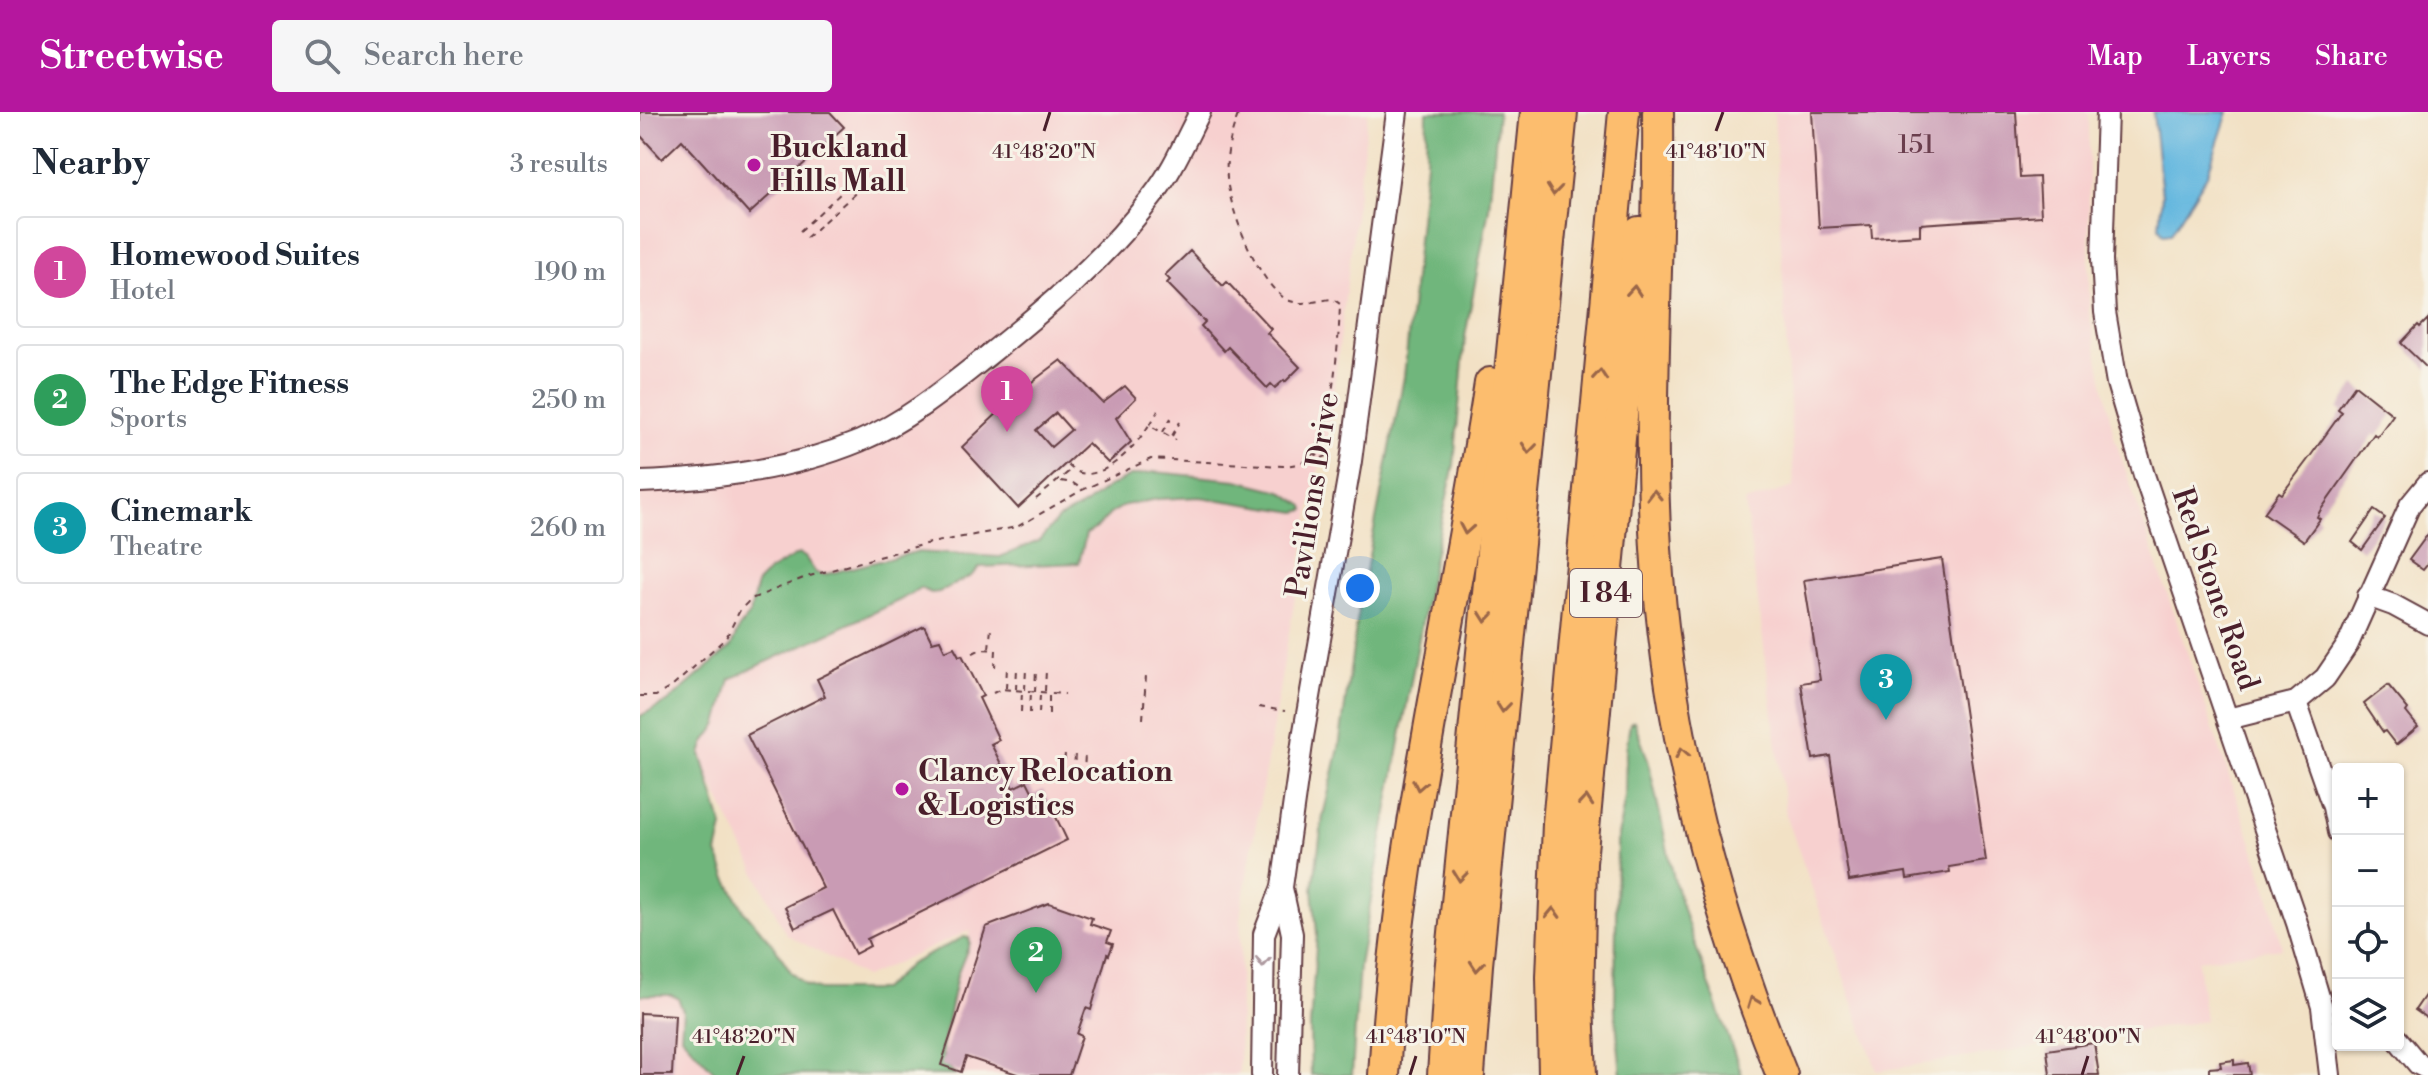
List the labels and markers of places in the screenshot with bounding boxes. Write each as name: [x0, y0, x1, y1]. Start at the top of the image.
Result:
place label: Buckland Hills Mall: [770, 129, 908, 201]
marker: Buckland Hills Mall: [745, 156, 763, 174]
pin: 1: [981, 366, 1033, 432]
pin: 3: [1860, 654, 1912, 720]
place label: Clancy Relocation & Logistics: [918, 753, 1173, 825]
marker: Clancy Relocation & Logistics: [893, 780, 911, 798]
pin: 2: [1010, 927, 1062, 993]

